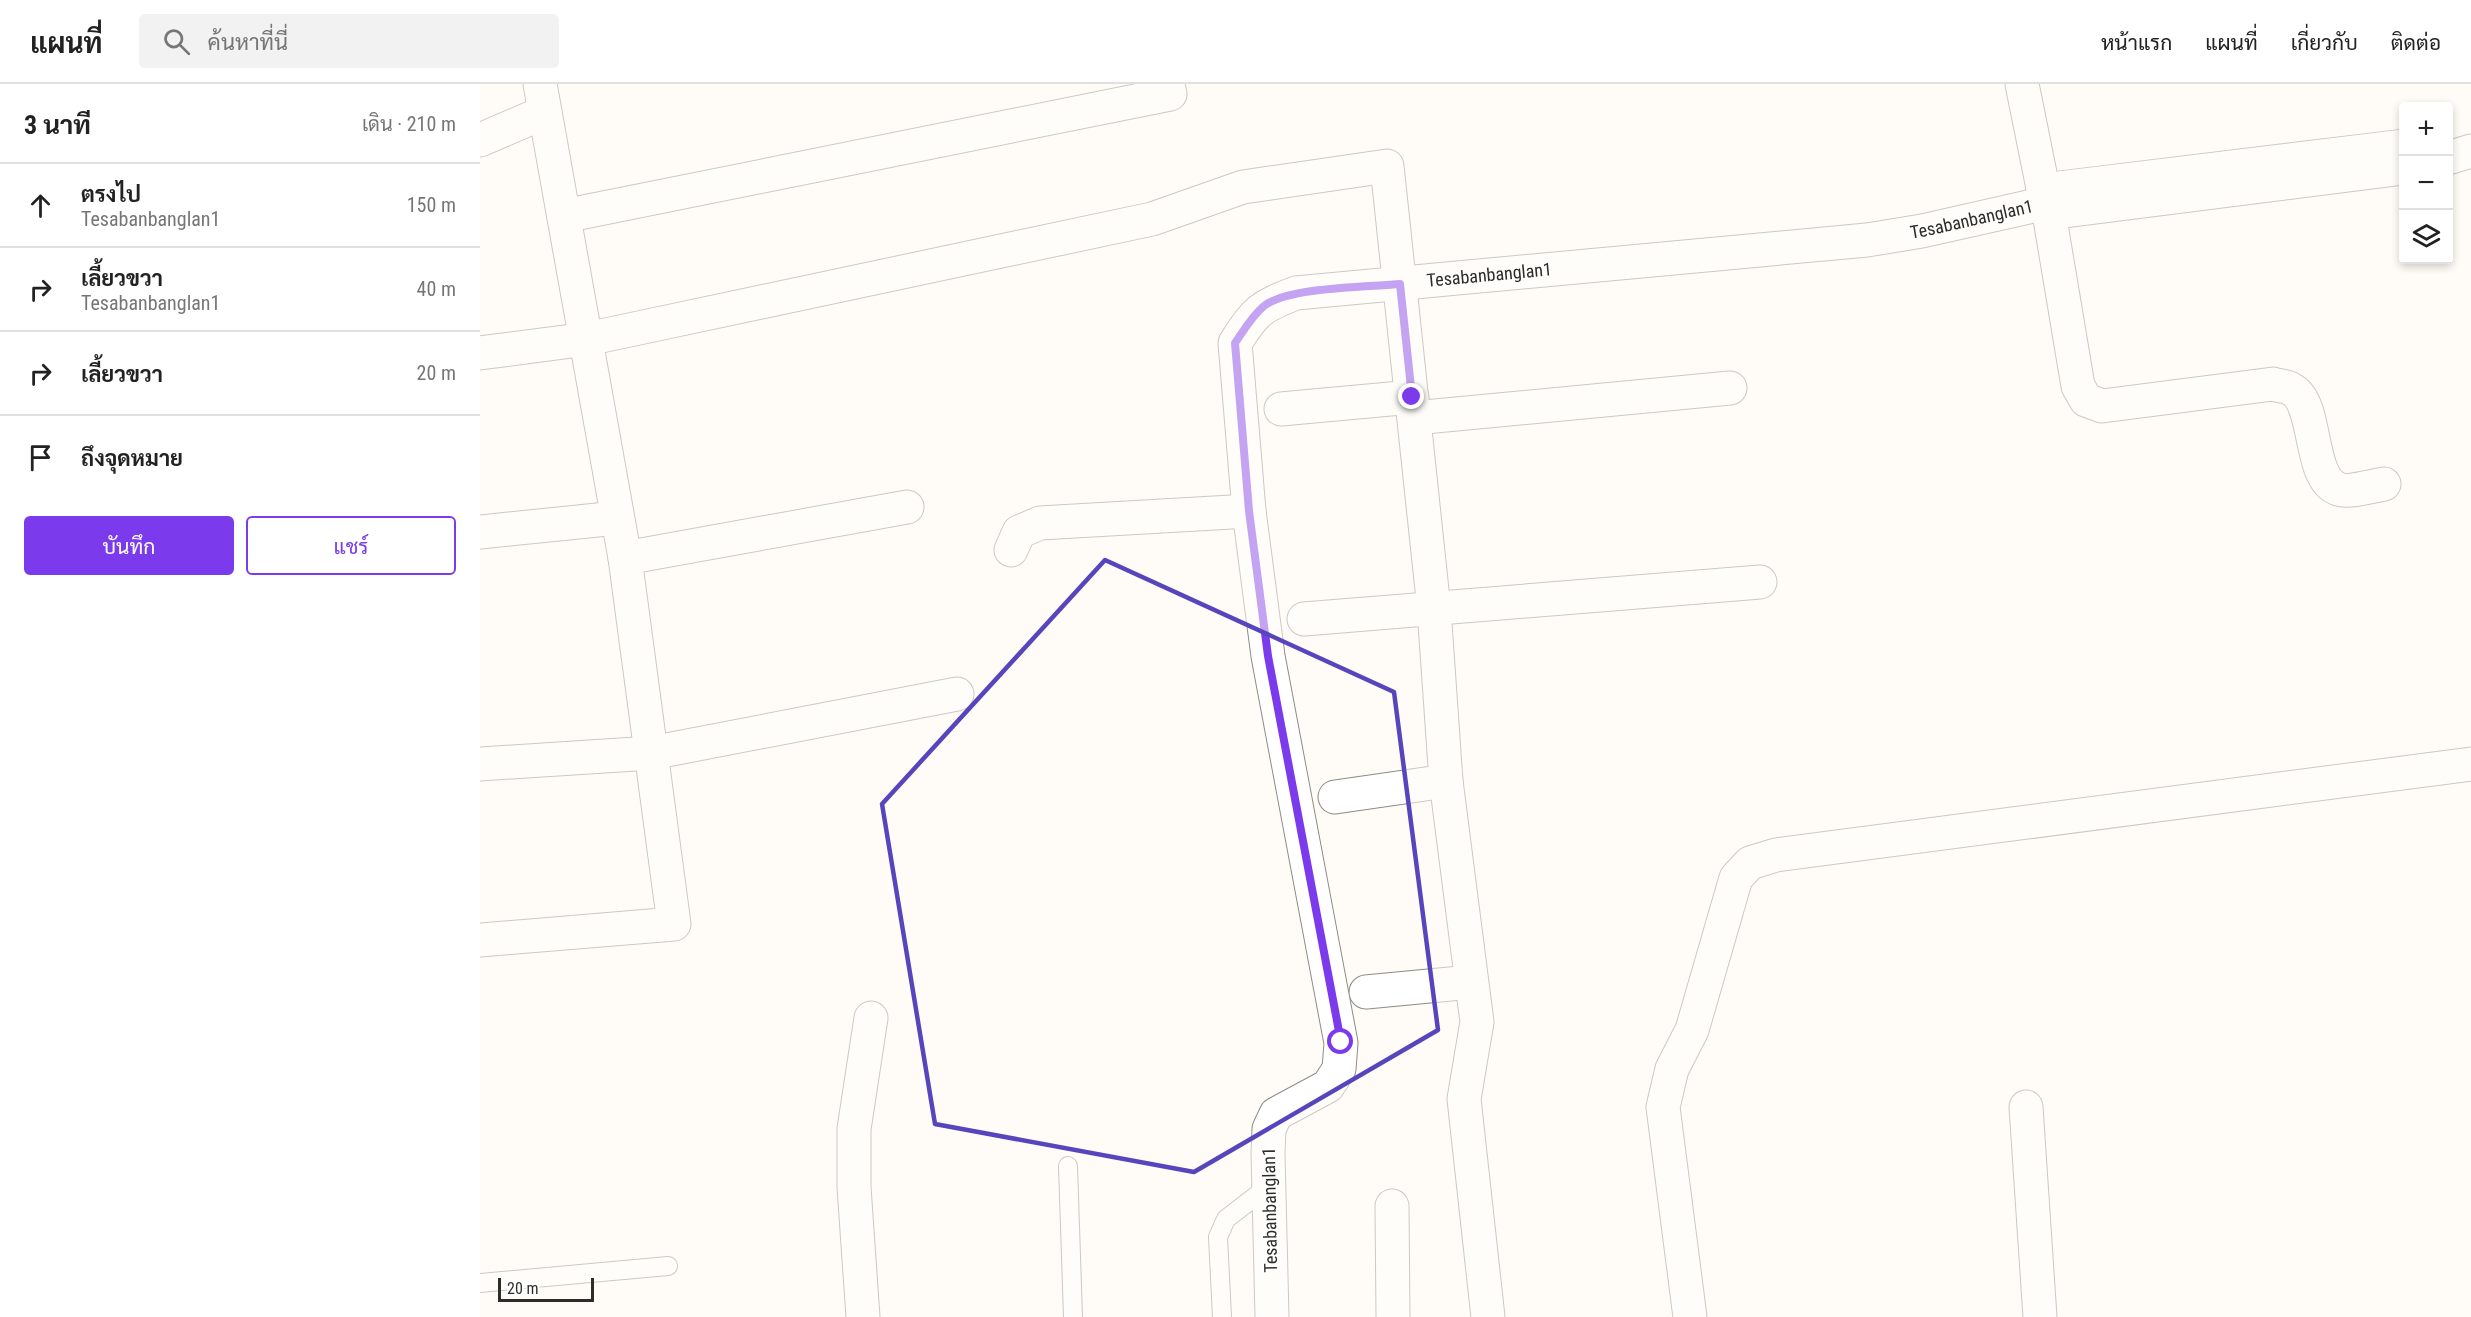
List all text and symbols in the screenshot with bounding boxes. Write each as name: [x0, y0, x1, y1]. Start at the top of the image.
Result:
search box: [139, 14, 559, 68]
icon: search: [160, 25, 193, 58]
text: แผนที่: [30, 27, 103, 60]
text: ค้นหาที่นี่: [208, 30, 288, 55]
text: หน้าแรก: [2101, 31, 2172, 55]
text: แผนที่: [2205, 31, 2258, 55]
text: เกี่ยวกับ: [2291, 31, 2358, 55]
text: ติดต่อ: [2391, 31, 2441, 55]
map controls: [2399, 102, 2453, 264]
button: +: [2399, 102, 2453, 156]
text: 3 นาที: [24, 110, 91, 140]
text: เดิน · 210 m: [362, 112, 456, 136]
button: −: [2399, 156, 2453, 210]
text: ตรงไป: [81, 182, 141, 207]
icon: ahead: [24, 189, 57, 222]
text: 150 m: [407, 193, 456, 217]
street label: Tesabanbanglan1: [1909, 195, 2035, 243]
text: Tesabanbanglan1: [81, 207, 220, 231]
button: layers: [2399, 210, 2453, 264]
street label: Tesabanbanglan1: [1426, 258, 1553, 291]
text: เลี้ยวขวา: [81, 266, 163, 291]
icon: right: [24, 273, 57, 306]
text: 40 m: [417, 277, 456, 301]
text: Tesabanbanglan1: [81, 291, 220, 315]
icon: right: [24, 357, 57, 390]
text: 20 m: [417, 361, 456, 385]
text: เลี้ยวขวา: [81, 362, 163, 387]
route end: [1398, 383, 1424, 409]
icon: arrive: [24, 441, 57, 474]
text: ถึงจุดหมาย: [81, 446, 183, 471]
button: บันทึก: [24, 516, 234, 575]
button: แชร์: [246, 516, 456, 575]
route start: [1327, 1028, 1353, 1054]
street label: Tesabanbanglan1: [1258, 1147, 1281, 1273]
scale bar: [498, 1275, 594, 1302]
text: 20 m: [507, 1279, 539, 1298]

